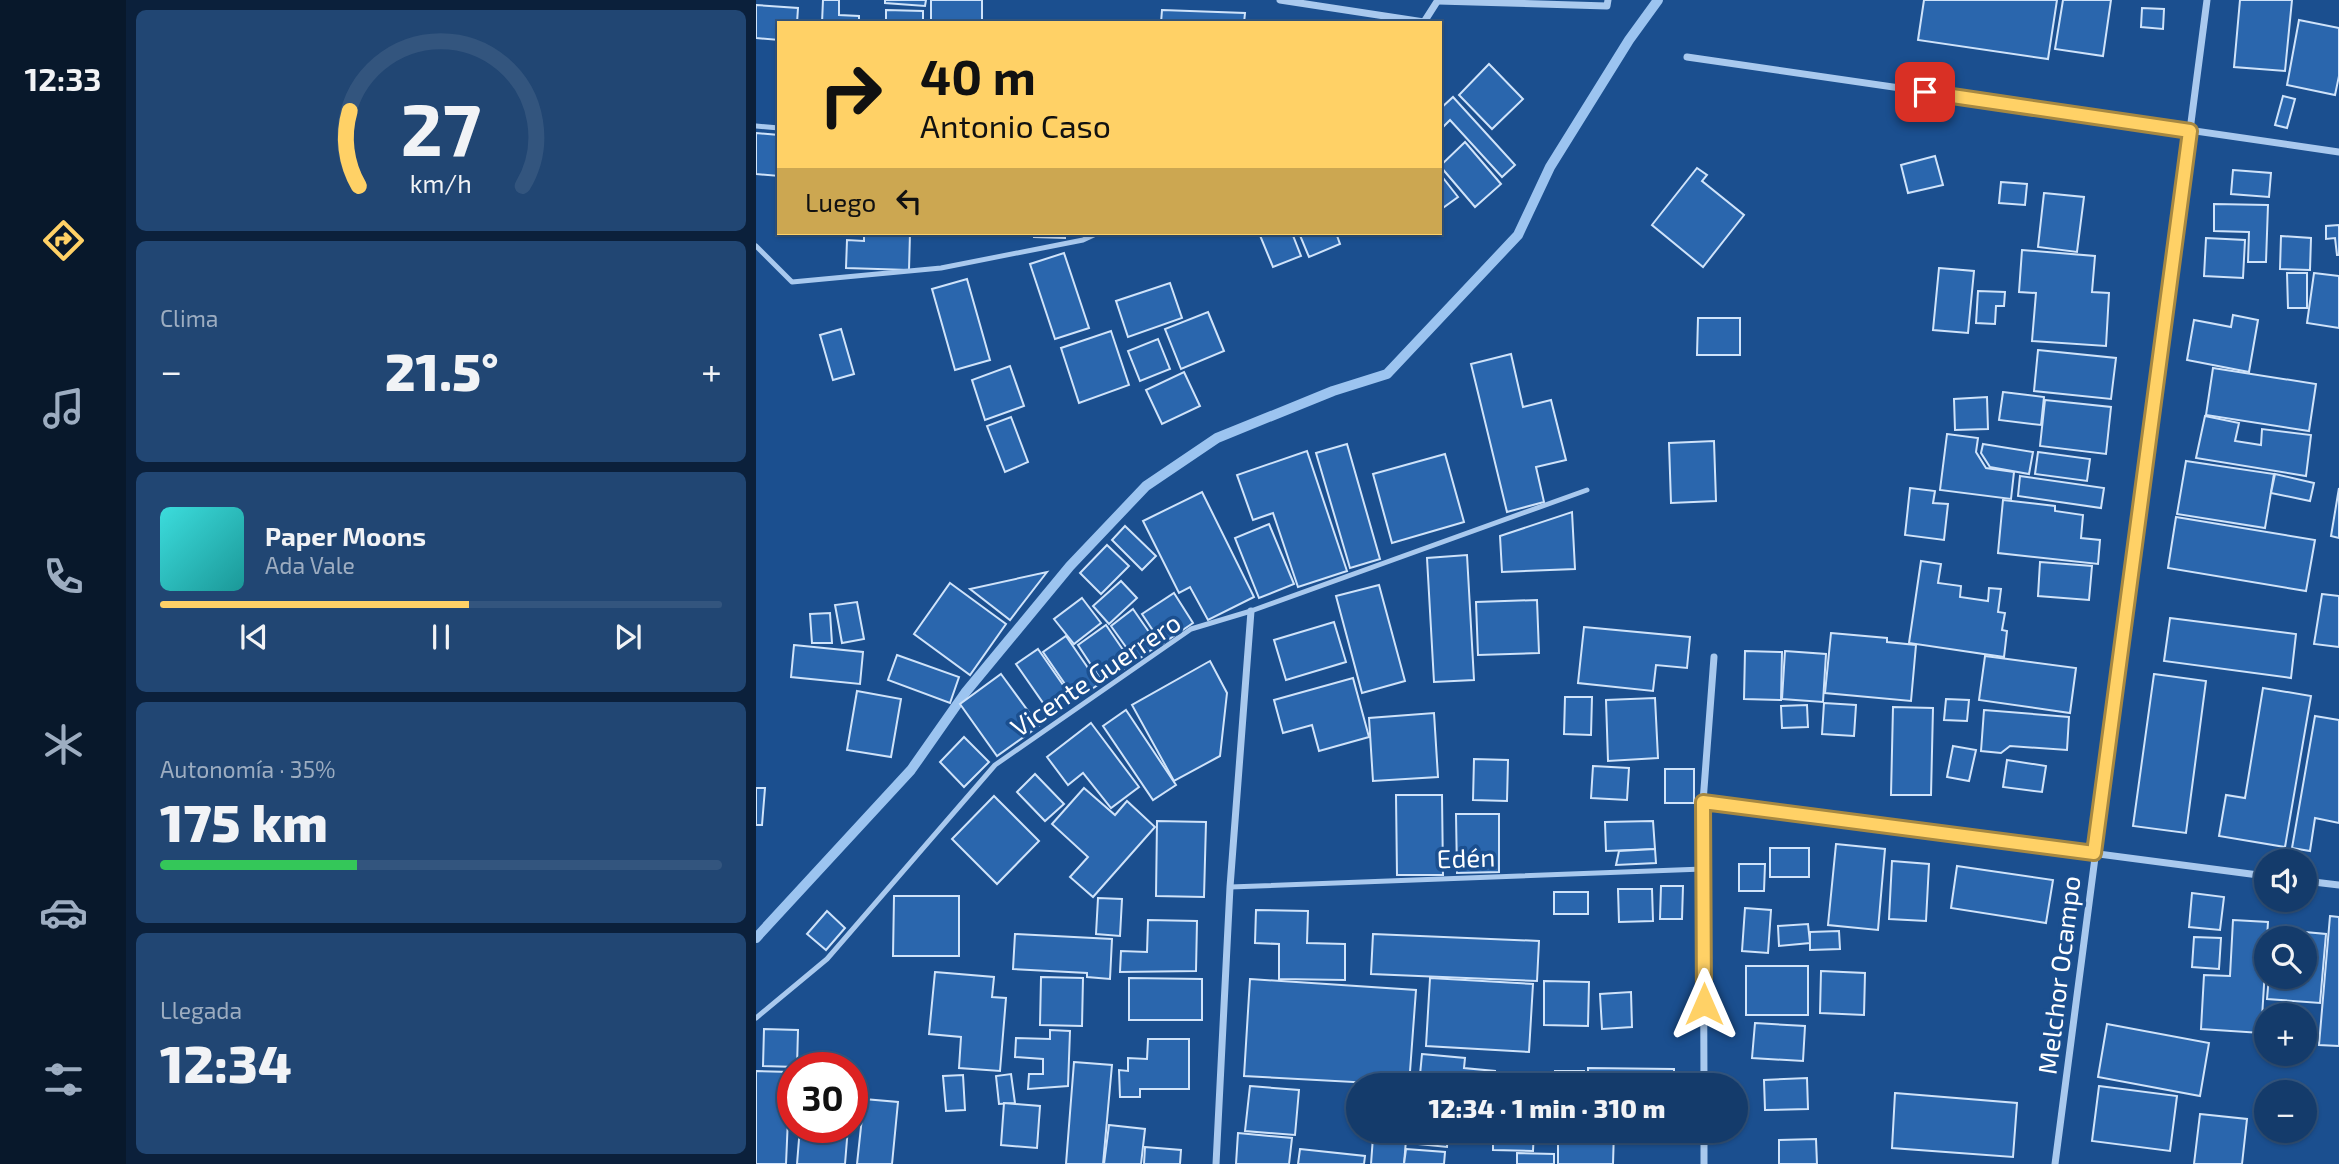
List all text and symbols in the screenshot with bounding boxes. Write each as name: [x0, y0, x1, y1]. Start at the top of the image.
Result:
text: 40 m: [920, 46, 1036, 105]
icon: right: [805, 49, 896, 140]
text: 12:33: [25, 59, 101, 97]
pin: [1895, 62, 1955, 122]
icon: arrive: [1906, 73, 1944, 111]
text: 27: [401, 84, 481, 172]
text: Antonio Caso: [920, 106, 1111, 144]
text: km/h: [410, 168, 472, 198]
icon: left: [890, 182, 928, 220]
text: Luego: [805, 186, 876, 217]
icon: directions: [39, 216, 88, 265]
text: Clima: [160, 304, 218, 332]
text: 21.5°: [385, 339, 499, 401]
text: −: [160, 347, 182, 393]
text: +: [701, 347, 722, 393]
icon: music: [39, 384, 88, 433]
text: Paper Moons: [265, 520, 426, 551]
text: Ada Vale: [265, 551, 355, 579]
icon: phone: [39, 552, 88, 601]
street label: Vicente Guerrero: [1004, 606, 1186, 742]
icon: previous: [235, 618, 273, 656]
icon: pause: [422, 618, 460, 656]
icon: next: [609, 618, 647, 656]
icon: climate: [39, 720, 88, 769]
text: Autonomía · 35%: [160, 755, 336, 783]
text: 175 km: [160, 790, 328, 852]
street label: Edén: [1436, 840, 1496, 874]
map controls: [2254, 849, 2317, 1143]
button: sound: [2254, 849, 2317, 912]
street label: Melchor Ocampo: [2030, 874, 2086, 1076]
icon: car: [39, 888, 88, 937]
button: search: [2254, 926, 2317, 989]
position arrow: [1667, 967, 1741, 1041]
text: Llegada: [160, 996, 242, 1024]
button: +: [2254, 1003, 2317, 1066]
text: 12:34: [160, 1031, 292, 1093]
speed limit sign: 30: [777, 1052, 868, 1143]
icon: filters: [39, 1055, 88, 1104]
button: −: [2254, 1080, 2317, 1143]
text: 12:34 · 1 min · 310 m: [1428, 1092, 1666, 1123]

